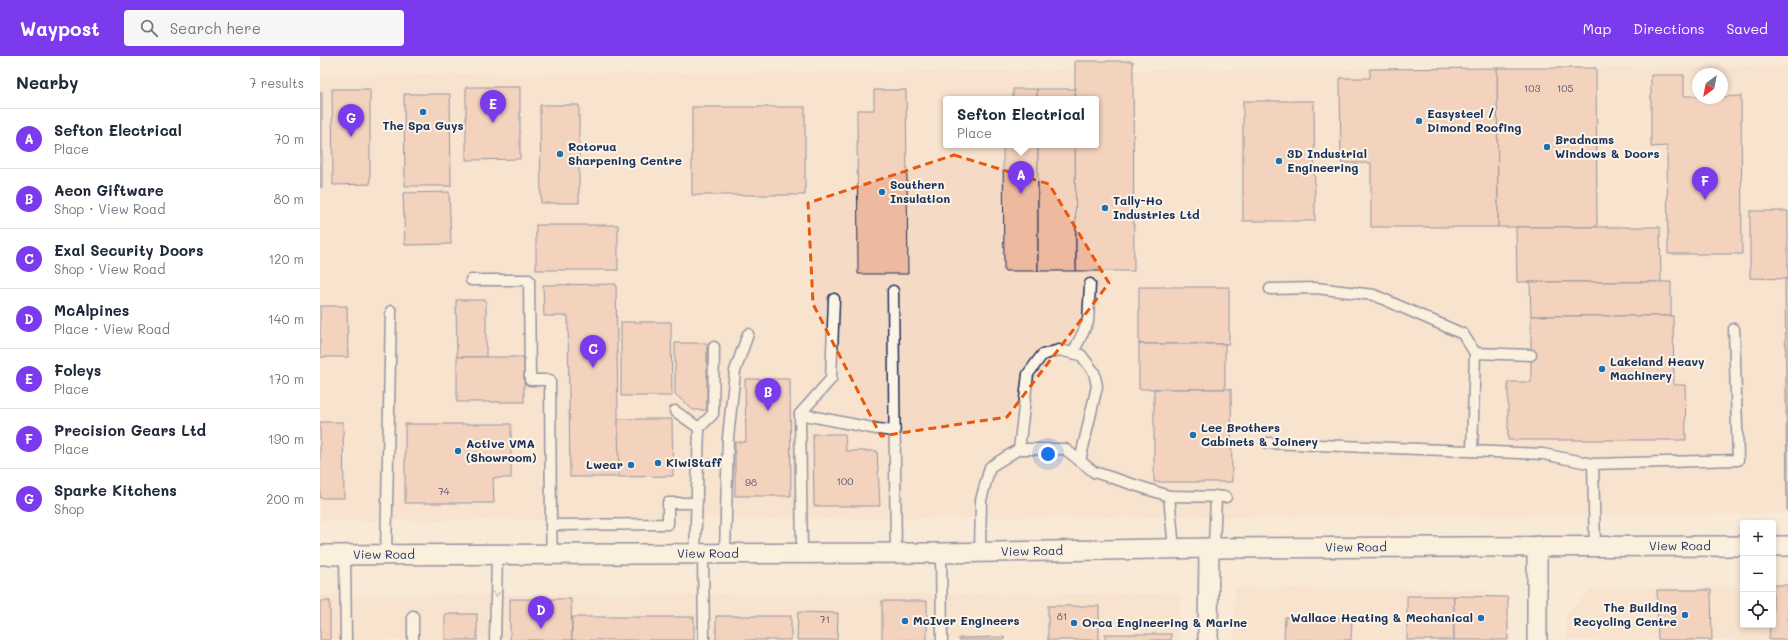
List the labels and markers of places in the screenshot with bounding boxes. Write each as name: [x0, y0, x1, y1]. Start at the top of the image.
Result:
pin: E: [480, 90, 506, 123]
pin: G: [338, 104, 364, 137]
place label: Easysteel / Dimond Roofing: [1427, 105, 1521, 135]
marker: The Spa Guys: [418, 107, 428, 117]
marker: Easysteel / Dimond Roofing: [1414, 116, 1424, 126]
place label: The Spa Guys: [383, 117, 463, 133]
place label: Bradnams Windows & Doors: [1555, 131, 1659, 161]
place label: Rotorua Sharpening Centre: [568, 138, 682, 168]
marker: Bradnams Windows & Doors: [1542, 142, 1552, 152]
place label: 3D Industrial Engineering: [1287, 145, 1367, 175]
marker: Rotorua Sharpening Centre: [555, 149, 565, 159]
marker: 3D Industrial Engineering: [1274, 156, 1284, 166]
pin: A: [1008, 161, 1034, 194]
pin: F: [1692, 167, 1718, 200]
place label: Southern Insulation: [890, 176, 950, 206]
marker: Southern Insulation: [877, 187, 887, 197]
place label: Tally-Ho Industries Ltd: [1113, 192, 1200, 222]
marker: Tally-Ho Industries Ltd: [1100, 203, 1110, 213]
pin: C: [580, 335, 606, 368]
place label: Lakeland Heavy Machinery: [1610, 353, 1705, 383]
marker: Lakeland Heavy Machinery: [1597, 364, 1607, 374]
pin: B: [755, 378, 781, 411]
place label: Lee Brothers Cabinets & Joinery: [1201, 419, 1319, 449]
marker: Lee Brothers Cabinets & Joinery: [1188, 430, 1198, 440]
place label: Active VMA (Showroom): [466, 435, 536, 465]
marker: Active VMA (Showroom): [453, 446, 463, 456]
place label: KiwiStaff: [666, 454, 723, 470]
place label: Lwear: [586, 456, 623, 472]
marker: KiwiStaff: [653, 458, 663, 468]
marker: Lwear: [626, 460, 636, 470]
pin: D: [528, 596, 554, 629]
place label: The Building Recycling Centre: [1573, 599, 1677, 629]
place label: Wallace Heating & Mechanical: [1291, 609, 1473, 625]
marker: The Building Recycling Centre: [1680, 610, 1690, 620]
place label: McIver Engineers: [913, 612, 1020, 628]
marker: Wallace Heating & Mechanical: [1476, 613, 1486, 623]
place label: Orca Engineering & Marine: [1082, 614, 1247, 630]
marker: McIver Engineers: [900, 616, 910, 626]
marker: Orca Engineering & Marine: [1069, 618, 1079, 628]

